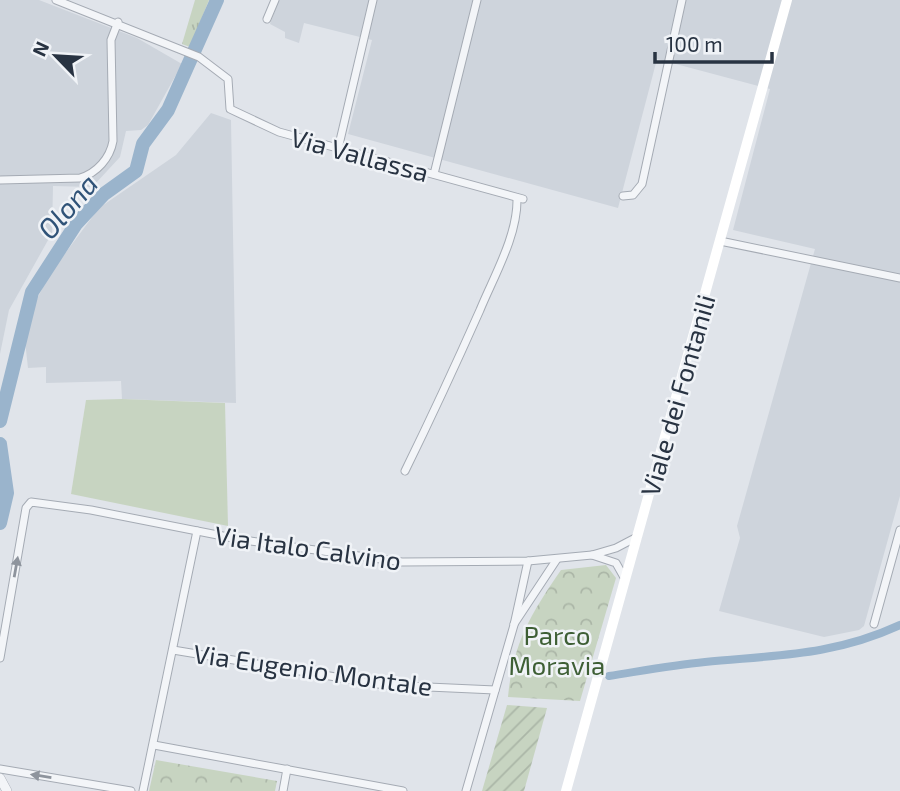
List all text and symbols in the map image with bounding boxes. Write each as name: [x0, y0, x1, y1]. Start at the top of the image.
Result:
north arrow: [21, 21, 91, 91]
scale bar: [655, 21, 772, 65]
text: 100 m: [666, 31, 723, 56]
text: N: [27, 38, 53, 60]
street label: Via Vallassa: [288, 121, 432, 187]
water label: Olona: [30, 167, 104, 245]
street label: Viale dei Fontanili: [633, 291, 721, 499]
street label: Via Italo Calvino: [213, 519, 403, 575]
one-way arrow: [11, 556, 22, 578]
park label: Parco Moravia: [509, 619, 605, 680]
street label: Via Eugenio Montale: [192, 637, 434, 701]
one-way arrow: [30, 770, 52, 781]

